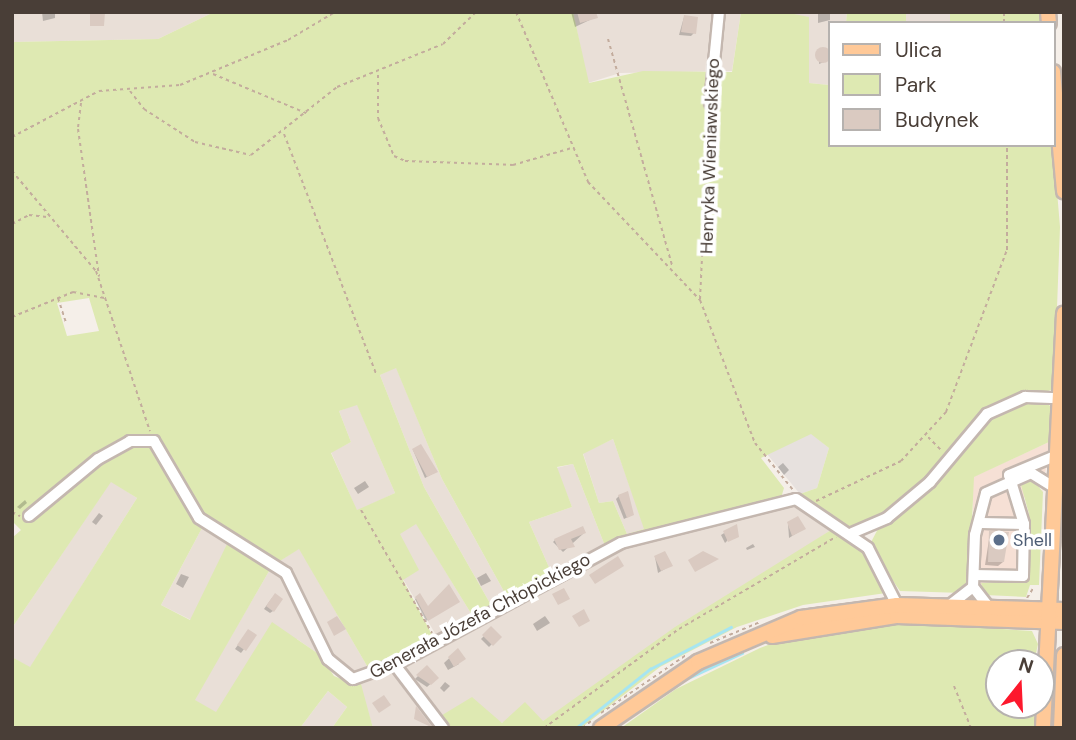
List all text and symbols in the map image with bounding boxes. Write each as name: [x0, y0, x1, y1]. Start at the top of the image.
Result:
legend: [828, 21, 1055, 147]
text: Ulica: [895, 36, 942, 64]
street label: Henryka Wieniawskiego: [696, 58, 724, 254]
text: Park: [895, 71, 936, 99]
text: Budynek: [895, 106, 979, 134]
place label: Shell: [1013, 529, 1052, 551]
marker: Shell: [991, 532, 1007, 548]
street label: Generała Józefa Chłopickiego: [366, 549, 594, 683]
north arrow: [985, 649, 1055, 719]
text: N: [1016, 651, 1036, 679]

